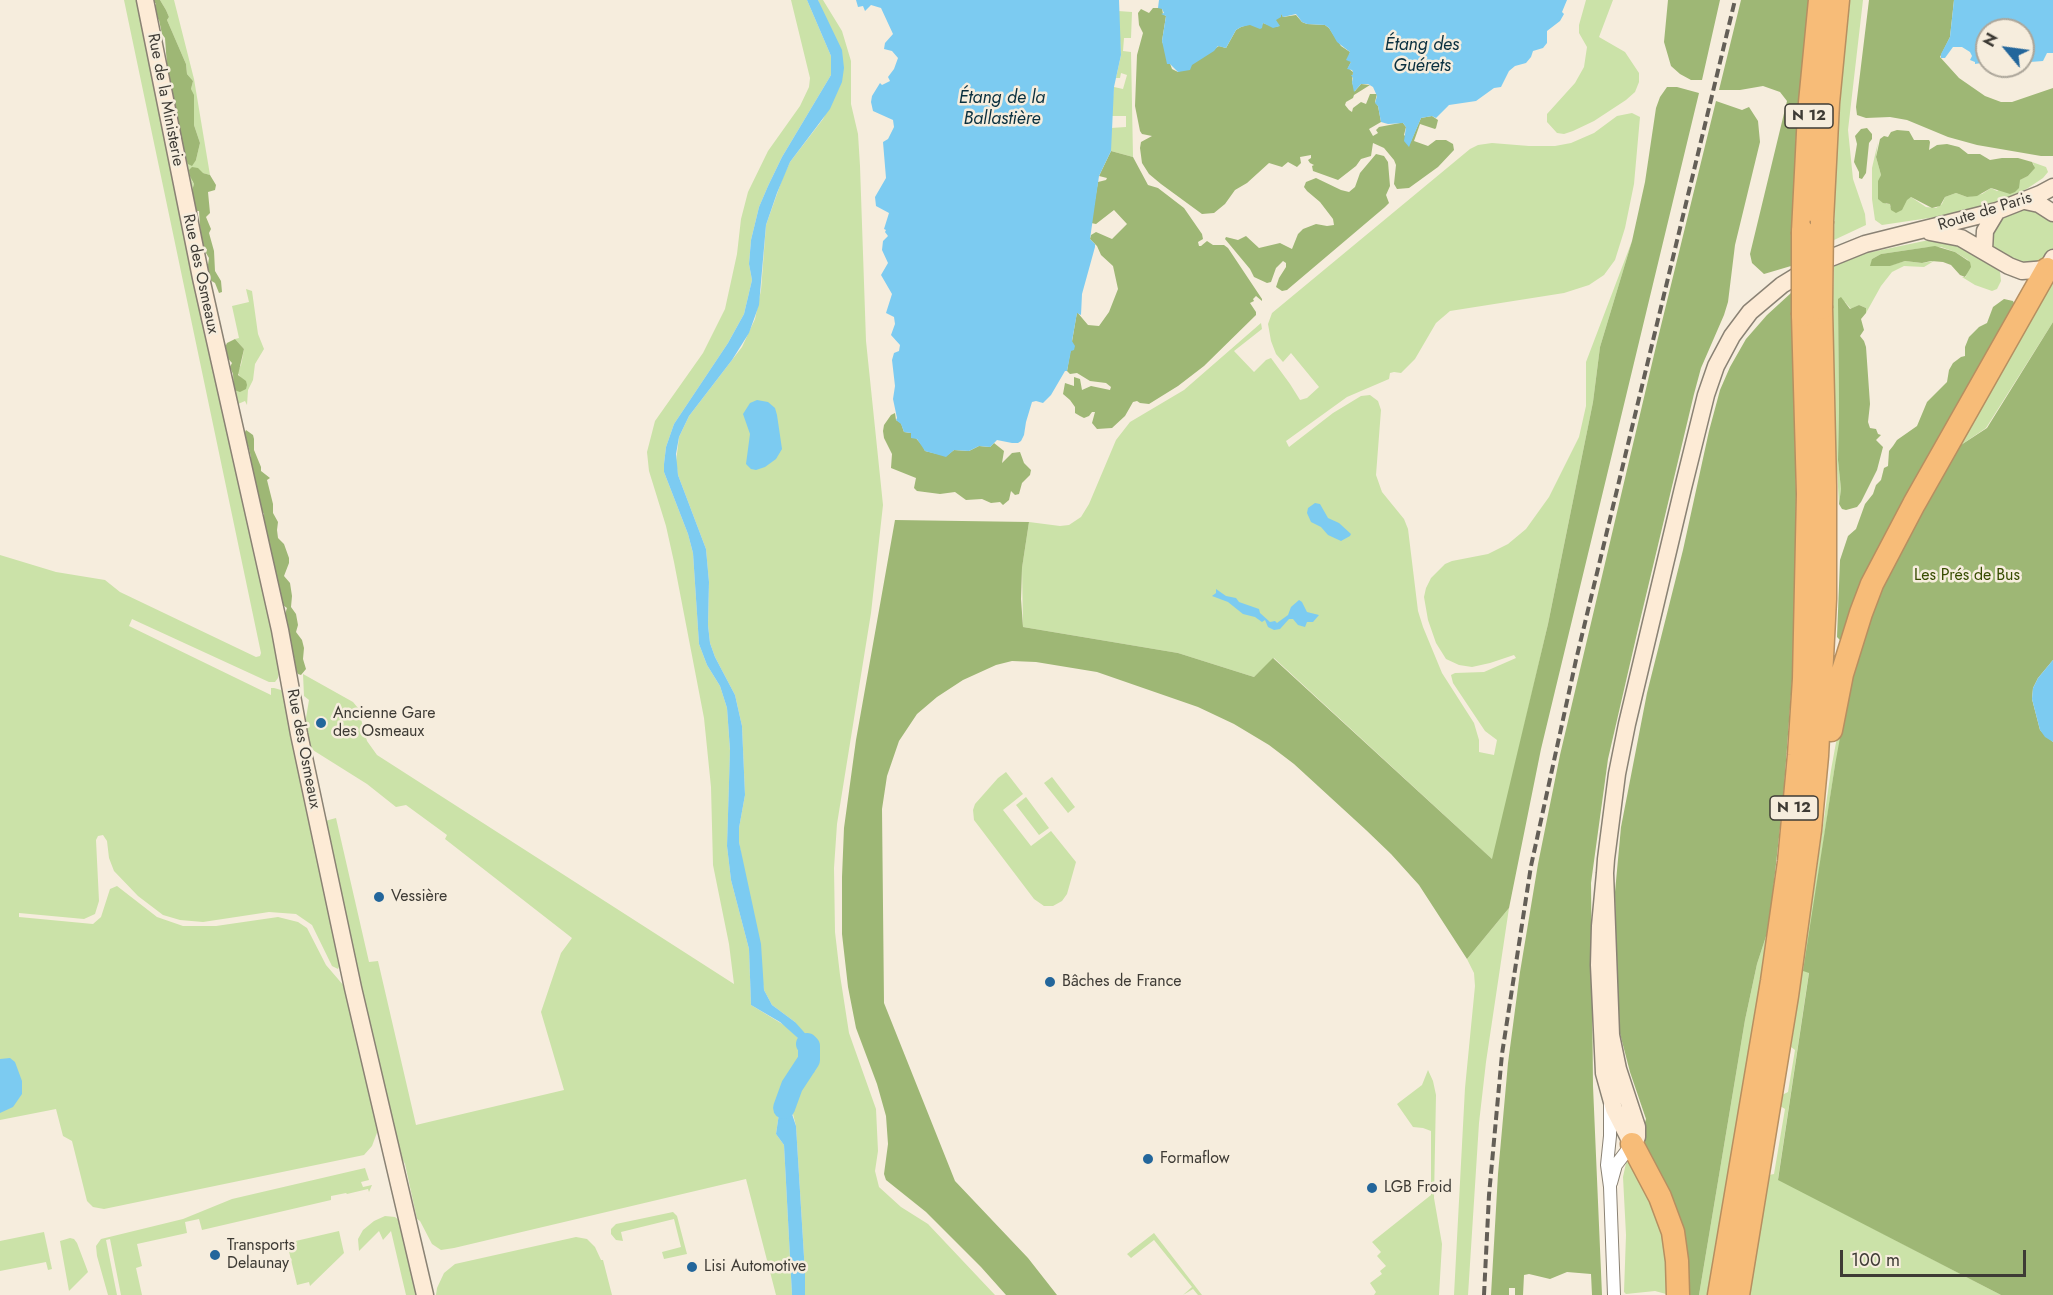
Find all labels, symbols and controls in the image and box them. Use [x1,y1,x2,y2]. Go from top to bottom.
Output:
north arrow [1975,18,2035,78]
text: N [1977,29,2004,51]
street label: Rue de la Ministerie [143,32,187,168]
water label: Étang des Guérets [1385,35,1459,78]
water label: Étang de la Ballastière [959,88,1045,130]
road number: N 12 [1785,104,1833,128]
street label: Route de Paris [1936,189,2034,235]
street label: Rue des Osmeaux [178,213,222,335]
park label: Les Prés de Bus [1914,566,2020,586]
street label: Rue des Osmeaux [282,687,324,811]
place label: Ancienne Gare des Osmeaux [333,704,435,742]
marker: Ancienne Gare des Osmeaux [314,716,328,730]
road number: N 12 [1770,796,1818,820]
place label: Vessière [391,887,447,907]
marker: Vessière [372,890,386,904]
place label: Bâches de France [1062,972,1182,992]
marker: Bâches de France [1043,975,1057,989]
place label: Formaflow [1160,1149,1230,1169]
marker: Formaflow [1141,1152,1155,1166]
place label: LGB Froid [1384,1178,1452,1198]
marker: LGB Froid [1365,1181,1379,1195]
place label: Transports Delaunay [227,1236,295,1274]
scale bar [1843,1238,2029,1276]
text: 100 m [1851,1247,1900,1273]
marker: Transports Delaunay [208,1248,222,1262]
place label: Lisi Automotive [704,1257,806,1277]
marker: Lisi Automotive [685,1260,699,1274]

